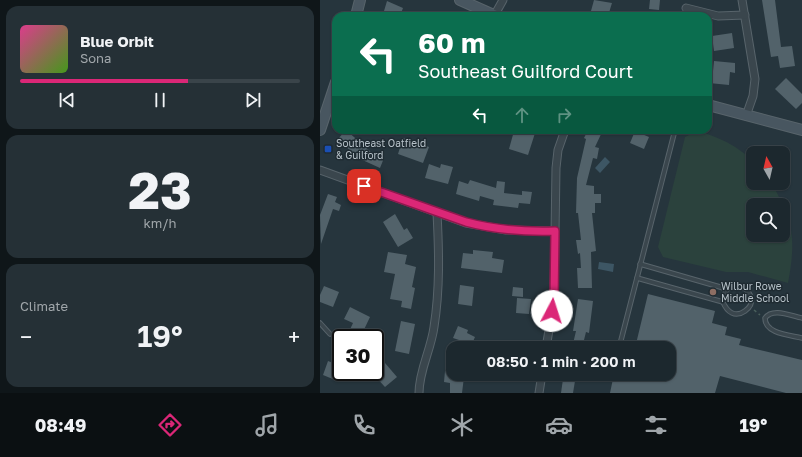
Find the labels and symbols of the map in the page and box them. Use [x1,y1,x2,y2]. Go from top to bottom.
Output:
place label: Southeast Oatfield & Guilford [336,137,426,161]
marker: Southeast Oatfield & Guilford [323,144,333,154]
north arrow [746,146,790,190]
pin [347,169,381,203]
place label: Wilbur Rowe Middle School [721,280,789,304]
marker: Wilbur Rowe Middle School [708,287,718,297]
position arrow [531,290,573,332]
speed limit sign: 30 [332,329,384,381]

